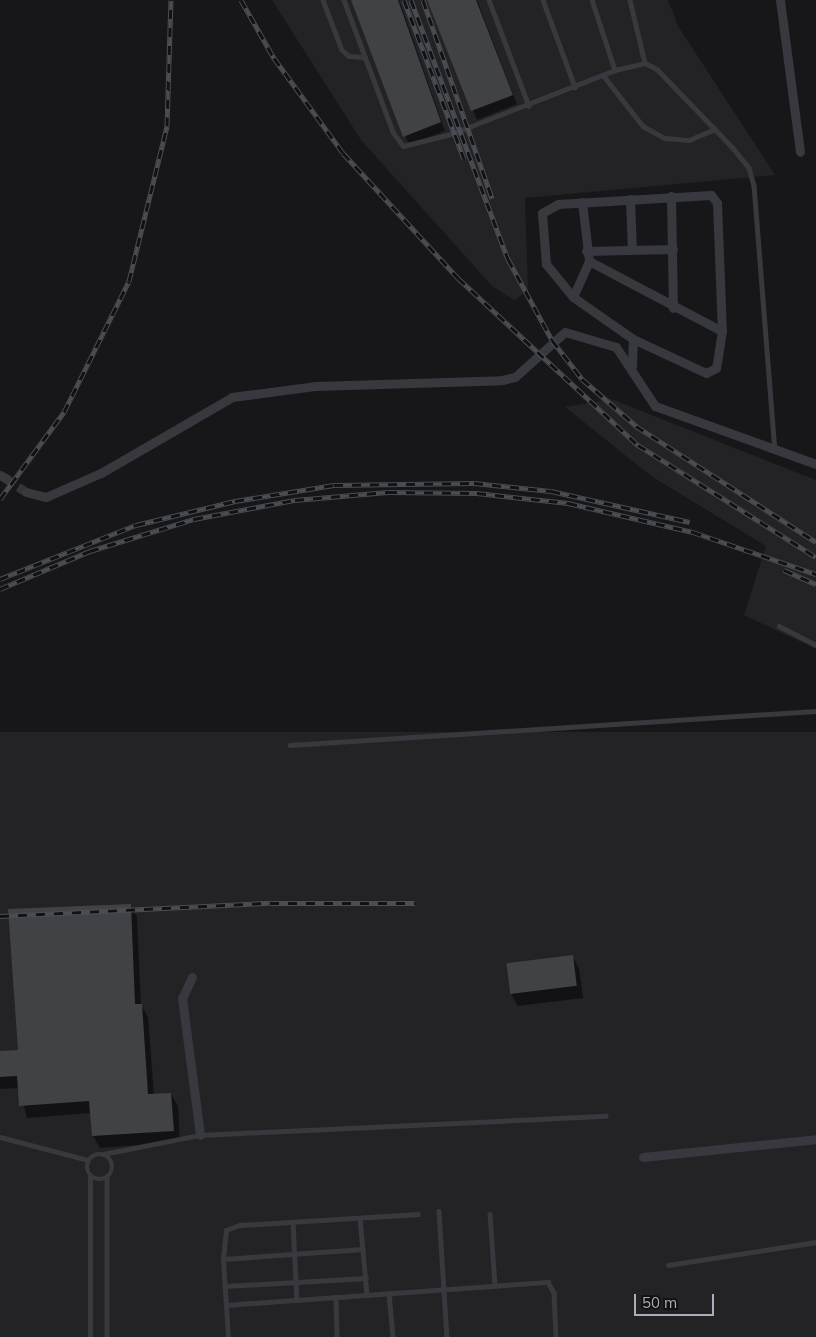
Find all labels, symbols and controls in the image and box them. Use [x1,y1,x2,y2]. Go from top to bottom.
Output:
scale bar [636,1284,716,1316]
text: 50 m [642,1293,677,1312]

